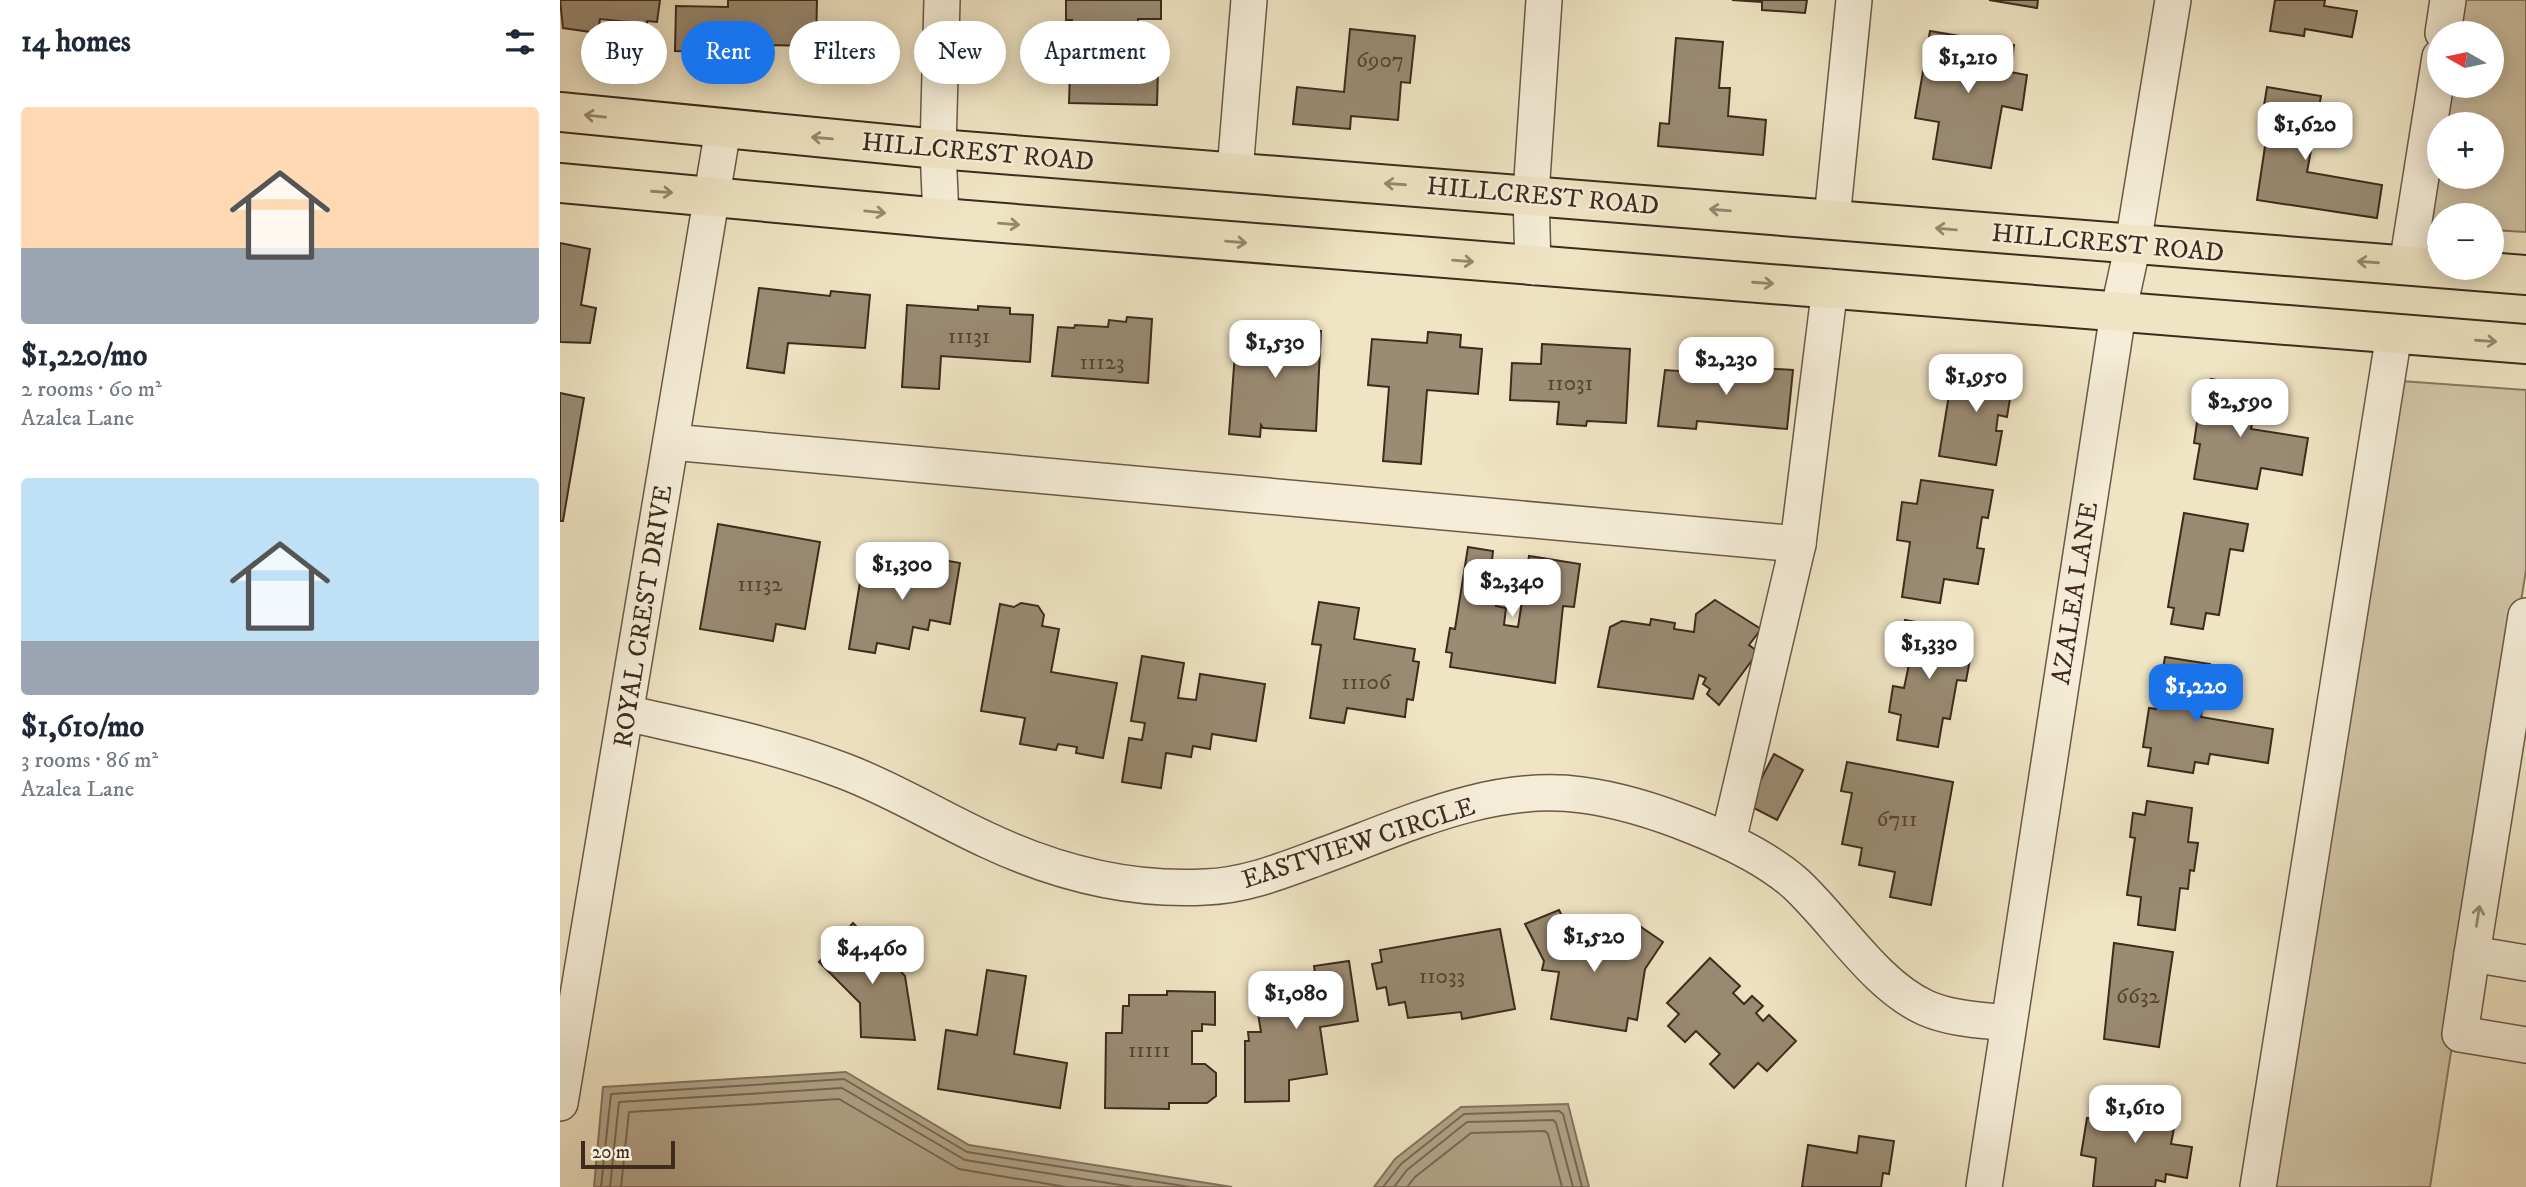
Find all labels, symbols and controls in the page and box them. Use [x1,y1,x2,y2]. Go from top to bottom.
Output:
chip: Buy [581,21,667,84]
chip: Rent [681,21,775,84]
chip: Filters [789,21,900,84]
chip: New [914,21,1006,84]
chip: Apartment [1020,21,1170,84]
north arrow [2427,21,2504,98]
map controls [2427,21,2504,280]
icon: filters [501,23,539,61]
text: 14 homes [21,24,131,61]
pin: $1,210 [1911,36,2025,95]
text: $1,210 [1938,43,1998,72]
house number: 6907 [1356,46,1404,75]
pin: $1,620 [2248,102,2362,162]
one-way arrow [584,109,607,122]
text: $1,620 [2274,110,2336,139]
button: + [2427,112,2504,189]
street label: HILLCREST ROAD [860,126,1095,179]
one-way arrow [811,131,834,144]
icon: home [217,152,343,278]
street label: HILLCREST ROAD [1425,170,1660,223]
one-way arrow [1384,177,1407,190]
one-way arrow [650,186,672,199]
one-way arrow [1709,203,1731,216]
button: − [2427,203,2504,280]
one-way arrow [864,206,886,219]
street label: HILLCREST ROAD [1990,217,2225,270]
one-way arrow [998,218,1020,231]
one-way arrow [1936,222,1958,235]
one-way arrow [1224,236,1247,249]
one-way arrow [1451,255,1474,268]
one-way arrow [2358,255,2380,268]
one-way arrow [1751,276,1774,289]
pin: $1,530 [1218,320,1332,380]
house number: 11131 [948,322,990,351]
text: $1,530 [1245,328,1305,357]
one-way arrow [2474,335,2496,348]
text: $1,220/mo [21,338,147,375]
pin: $2,230 [1669,338,1783,397]
text: $2,230 [1695,345,1757,374]
house number: 11123 [1079,348,1125,377]
pin: $1,950 [1919,354,2033,414]
text: $1,950 [1945,362,2007,391]
house number: 11031 [1547,369,1593,398]
text: 2 rooms · 60 m² [21,375,162,404]
pin: $2,590 [2183,380,2297,439]
text: $2,590 [2207,387,2273,416]
text: Azalea Lane [21,404,134,433]
street label: ROYAL CREST DRIVE [606,483,681,750]
street label: AZALEA LANE [2045,500,2106,687]
icon: home [217,523,343,649]
pin: $1,300 [845,542,959,602]
text: $1,300 [872,550,932,579]
pin: $2,340 [1455,560,1569,619]
text: $2,340 [1480,567,1544,596]
house number: 11132 [737,570,783,599]
pin: $1,330 [1872,622,1986,681]
text: $1,330 [1901,629,1957,658]
pin: $1,220 [2139,664,2253,724]
house number: 11106 [1341,668,1392,697]
text: $1,220 [2165,672,2227,701]
text: $1,610/mo [21,709,144,746]
text: 3 rooms · 86 m² [21,746,158,775]
text: Azalea Lane [21,775,134,804]
street label: EASTVIEW CIRCLE [1238,790,1479,897]
house number: 6711 [1877,805,1917,834]
one-way arrow [2472,905,2485,928]
pin: $1,520 [1537,914,1651,974]
text: $1,520 [1563,922,1625,951]
pin: $4,460 [815,926,929,986]
text: $4,460 [837,934,907,963]
house number: 11033 [1419,962,1465,991]
pin: $1,080 [1239,972,1353,1031]
text: $1,080 [1264,979,1328,1008]
house number: 6632 [2116,982,2161,1011]
house number: 11111 [1128,1036,1170,1065]
pin: $1,610 [2078,1086,2192,1145]
text: $1,610 [2105,1093,2165,1122]
scale bar [581,1138,676,1170]
text: 20 m [592,1141,630,1164]

